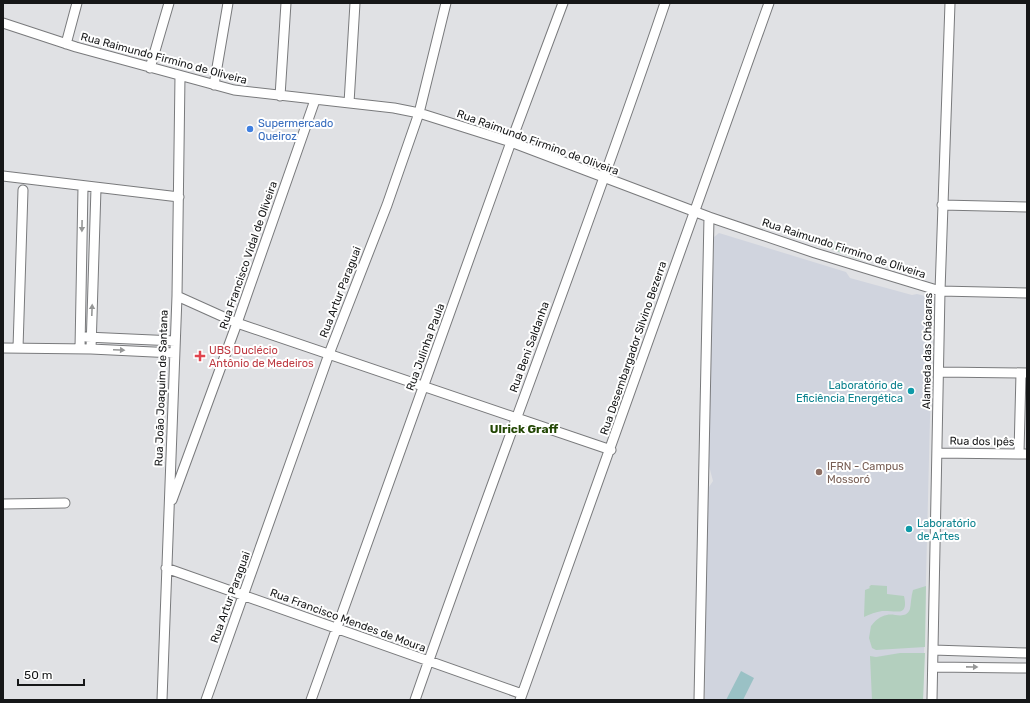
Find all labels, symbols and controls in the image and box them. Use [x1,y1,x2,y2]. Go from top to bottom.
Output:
street label: Rua Raimundo Firmino de Oliveira [79,30,248,87]
street label: Rua Raimundo Firmino de Oliveira [455,107,621,178]
place label: Supermercado Queiroz [258,117,333,143]
marker: Supermercado Queiroz [245,124,255,134]
street label: Rua Francisco Vidal de Oliveira [217,179,280,331]
street label: Rua Raimundo Firmino de Oliveira [760,216,927,281]
one-way arrow [79,220,85,233]
street label: Rua Artur Paraguai [317,245,364,340]
street label: Rua Desembargador Silvino Bezerra [598,260,669,437]
street label: Alameda das Chácaras [920,292,935,409]
street label: Rua Beni Saldanha [507,300,552,394]
street label: Rua Julinha Paula [404,302,447,393]
one-way arrow [89,303,95,316]
street label: Rua João Joaquim de Santana [152,310,171,467]
place label: UBS Duclécio Antônio de Medeiros [209,344,314,370]
one-way arrow [113,347,125,354]
marker: UBS Duclécio Antônio de Medeiros [194,350,206,362]
place label: Laboratório de Eficiência Energética [796,379,903,405]
marker: Laboratório de Eficiência Energética [906,386,916,396]
district label: Ulrick Graff [490,422,558,436]
street label: Rua dos Ipês [949,434,1015,449]
place label: IFRN - Campus Mossoró [827,460,904,486]
marker: IFRN - Campus Mossoró [814,467,824,477]
place label: Laboratório de Artes [917,517,976,543]
marker: Laboratório de Artes [904,524,914,534]
street label: Rua Artur Paraguai [208,550,253,645]
street label: Rua Francisco Mendes de Moura [268,586,428,655]
scale bar [18,661,84,687]
one-way arrow [966,664,979,670]
text: 50 m [24,668,52,682]

